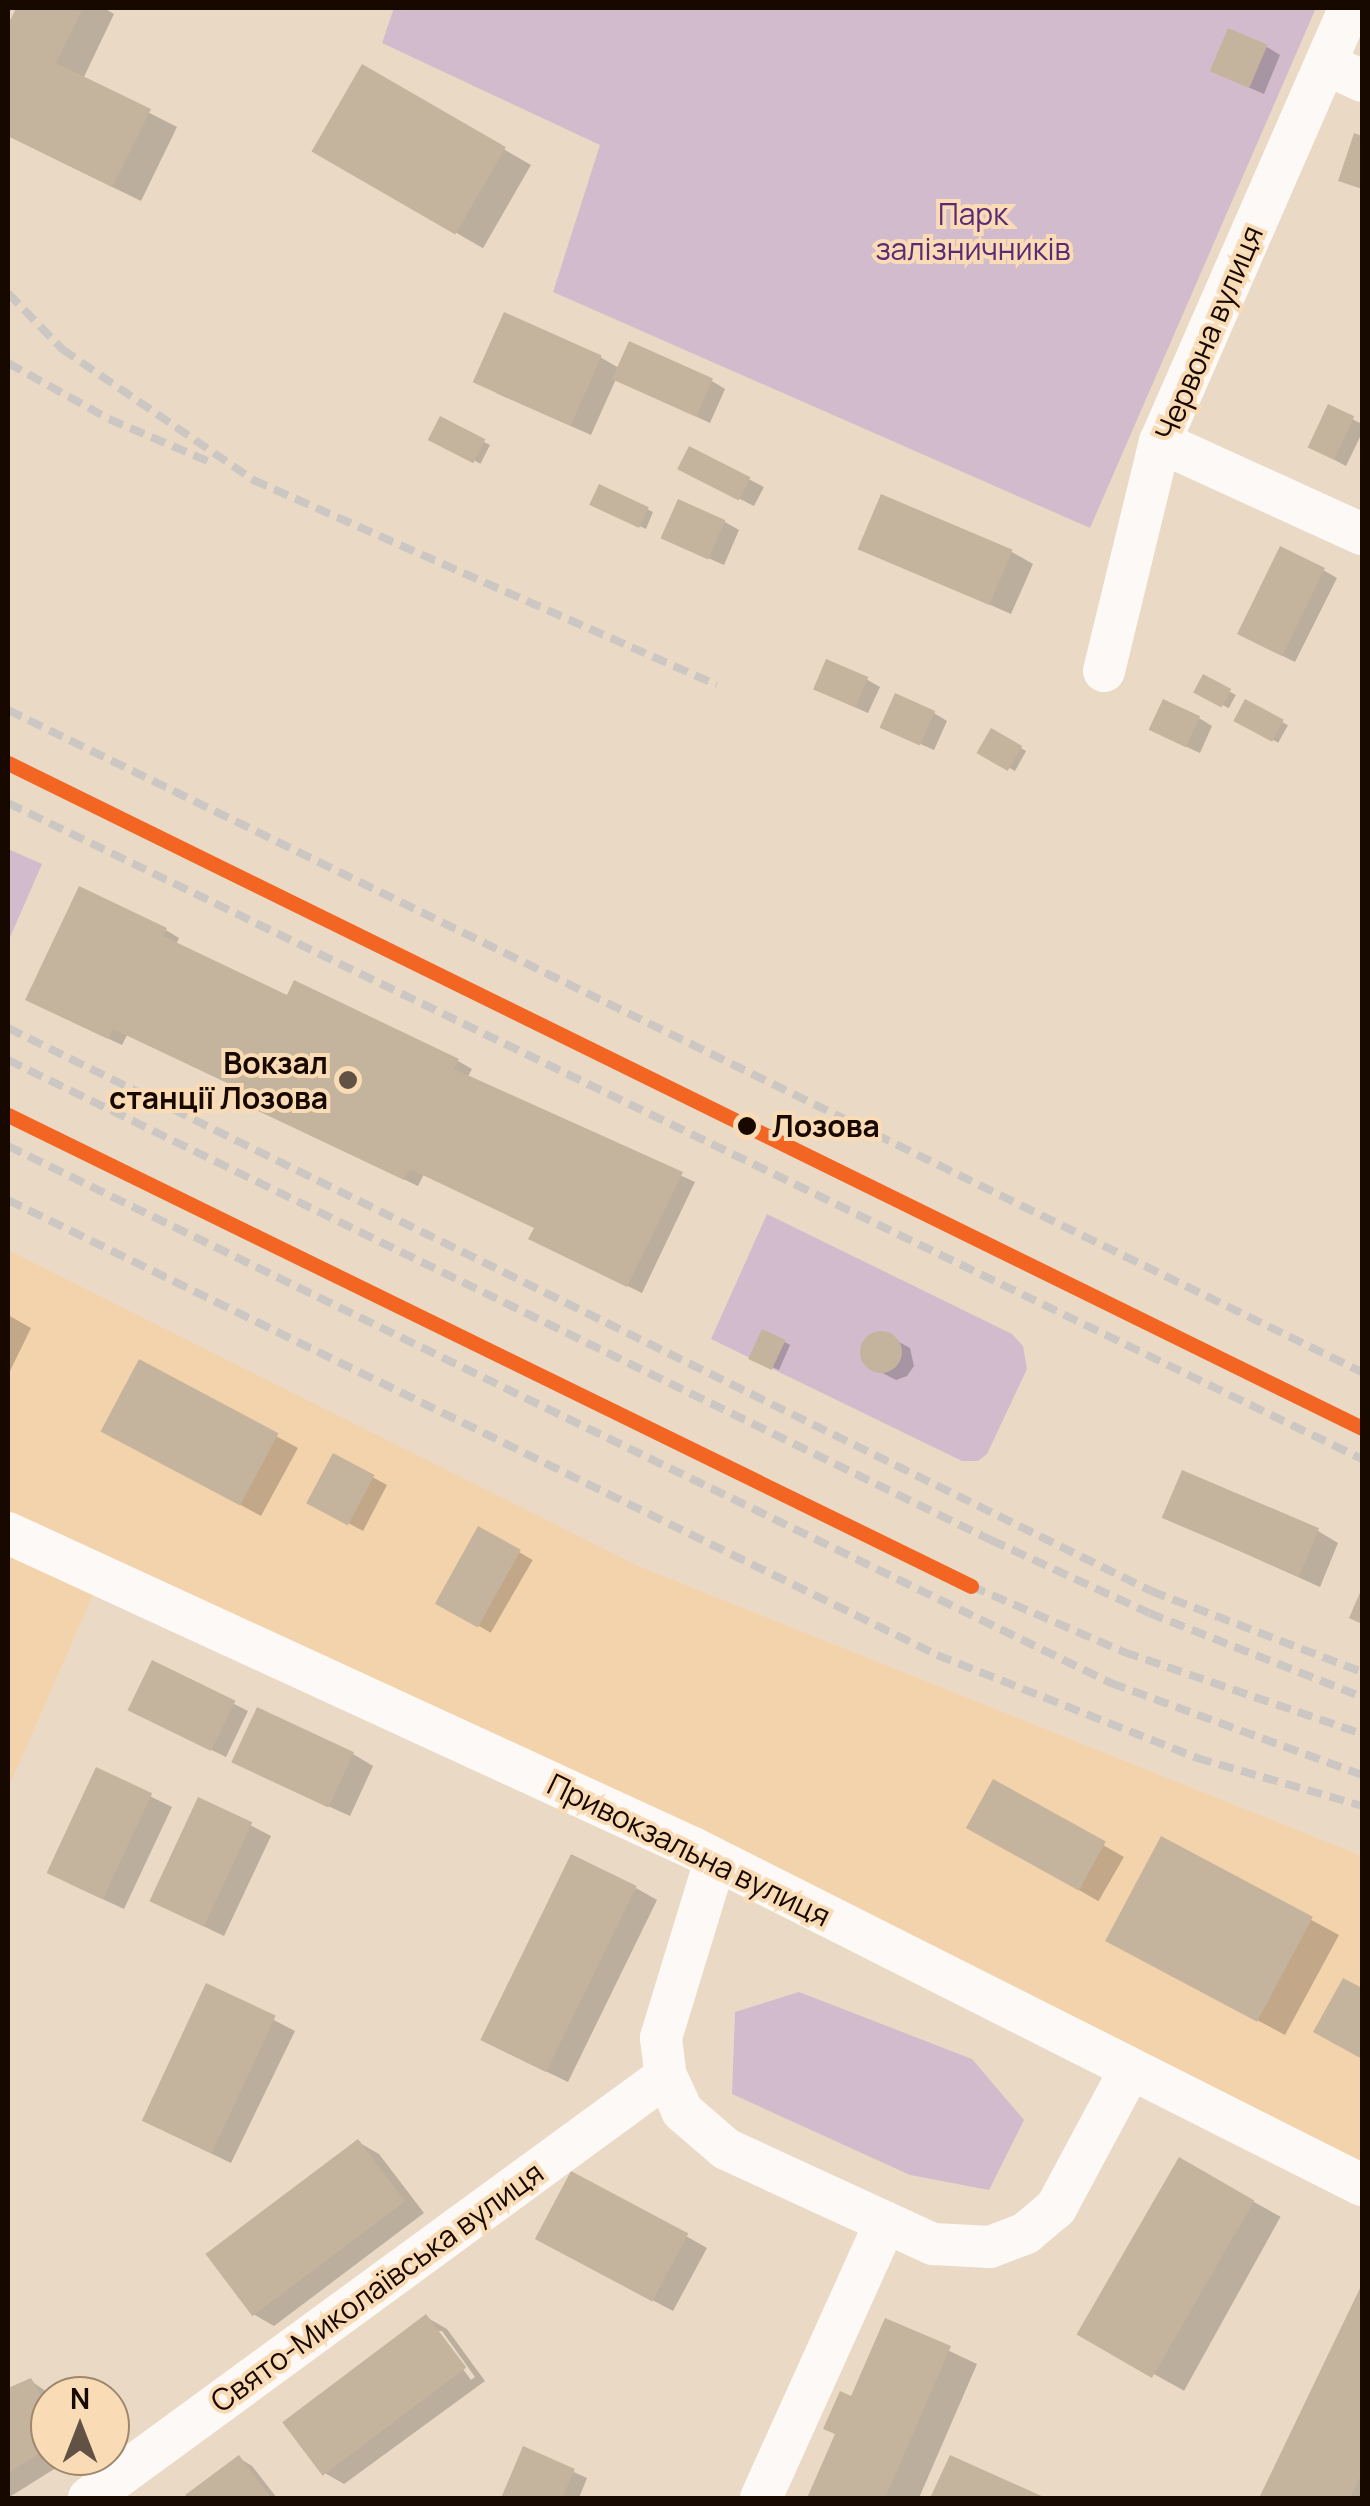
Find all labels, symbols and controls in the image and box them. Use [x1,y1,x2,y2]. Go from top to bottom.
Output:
park label: Парк залізничників [875,196,1071,266]
street label: Червона вулиця [1148,220,1270,446]
place label: Вокзал станції Лозова [109,1045,328,1116]
marker: Вокзал станції Лозова [337,1069,359,1091]
place label: Лозова [772,1108,880,1144]
marker: Лозова [731,1110,763,1142]
street label: Привокзальна вулиця [542,1766,836,1934]
street label: Свято-Миколаївська вулиця [204,2154,550,2420]
north arrow [30,2376,130,2476]
text: N [70,2379,90,2417]

